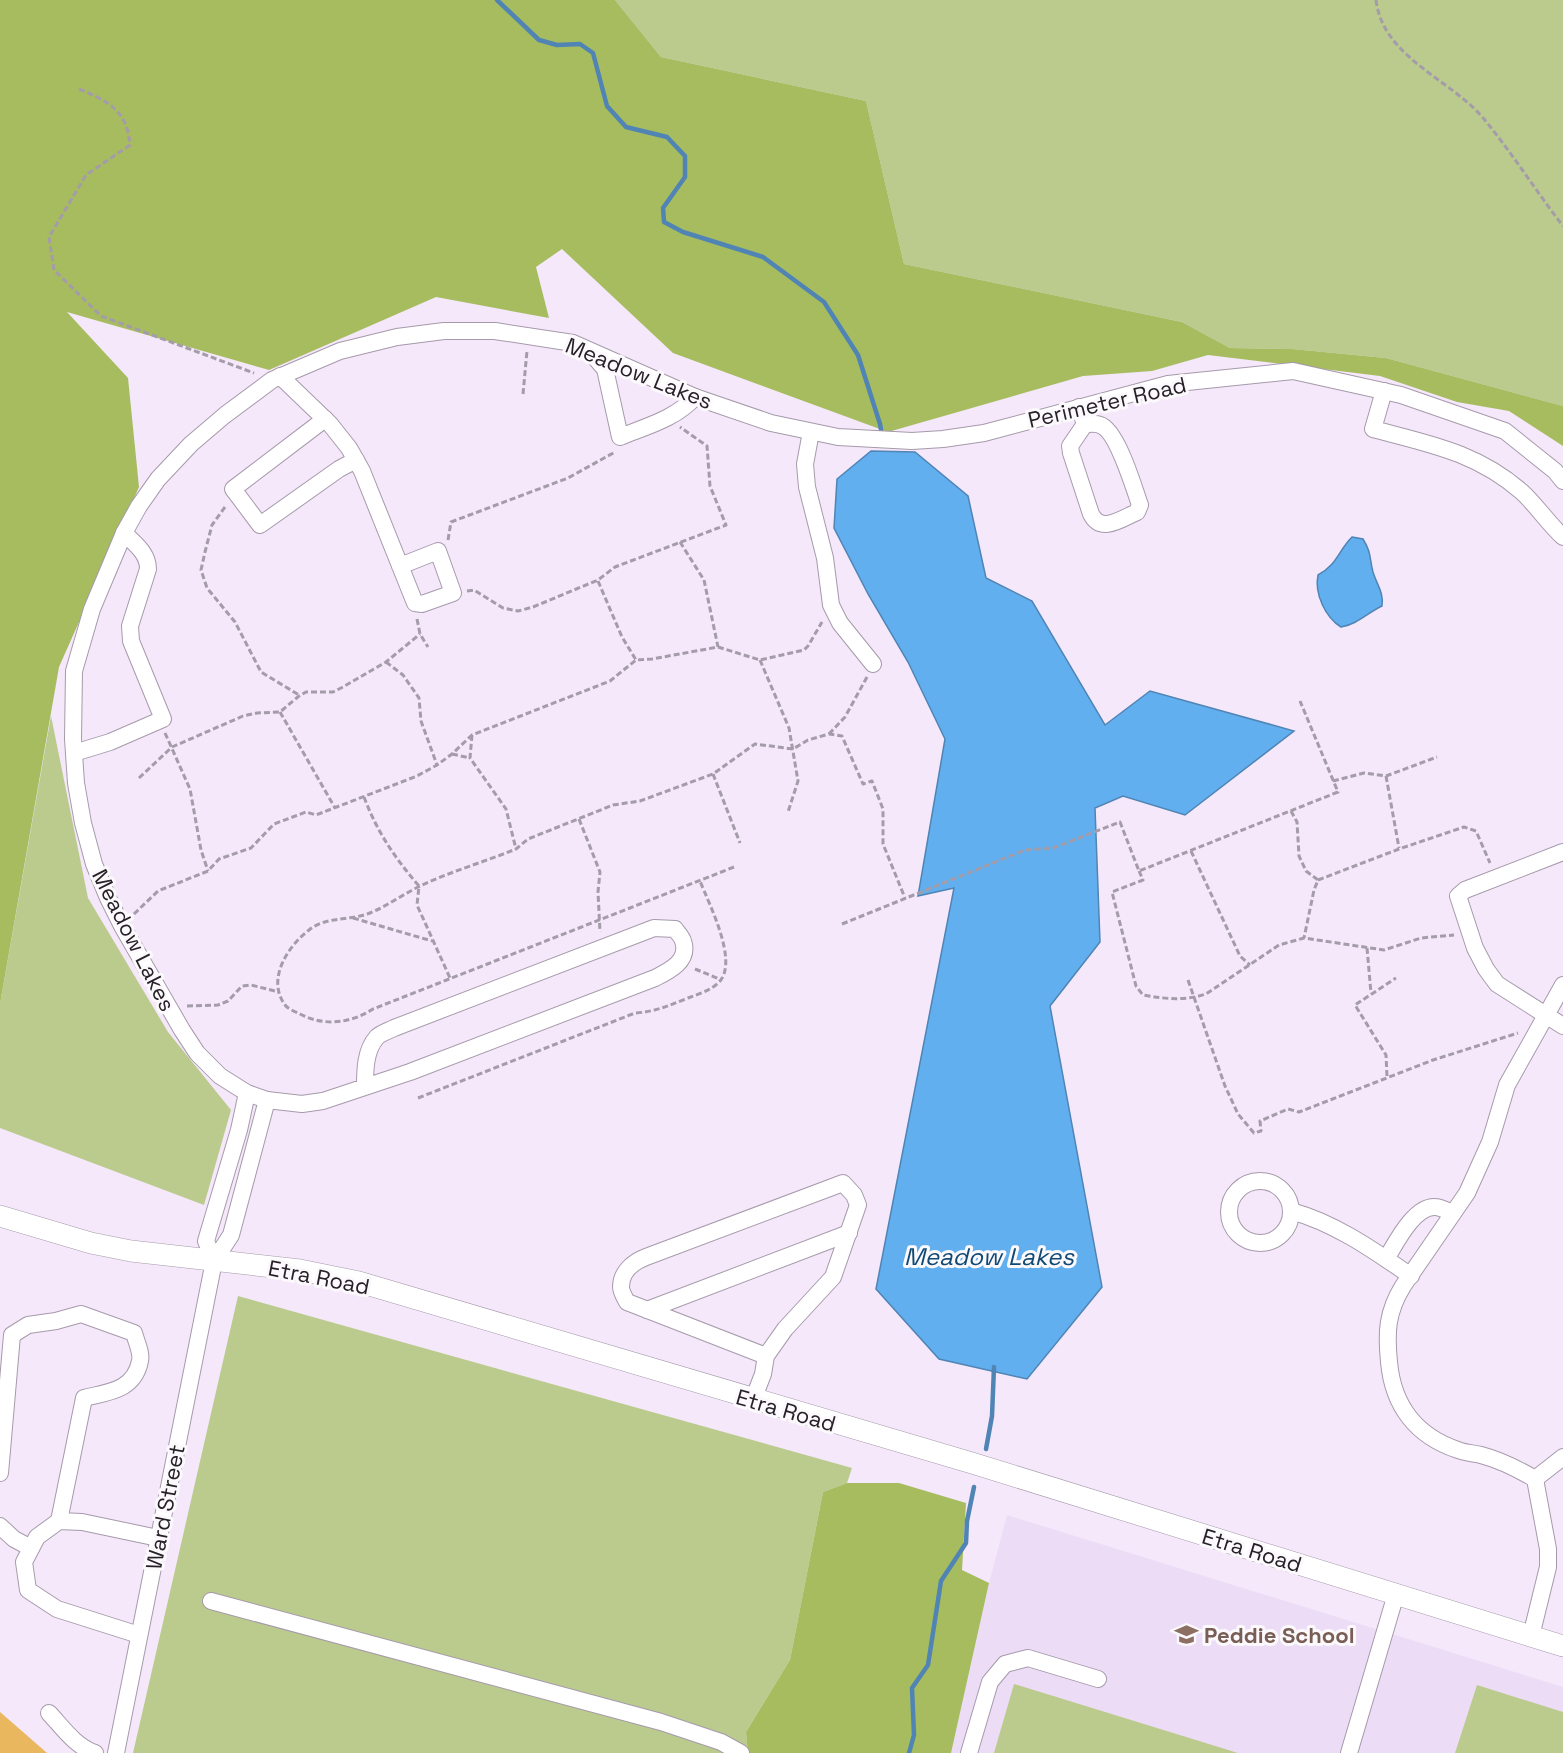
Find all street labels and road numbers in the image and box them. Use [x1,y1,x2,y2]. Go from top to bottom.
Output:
street label: Meadow Lakes [562,331,716,415]
street label: Perimeter Road [1025,370,1189,434]
street label: Meadow Lakes [86,864,182,1016]
street label: Etra Road [266,1253,372,1301]
street label: Etra Road [733,1382,839,1438]
street label: Ward Street [139,1442,191,1572]
street label: Etra Road [1199,1522,1305,1578]

